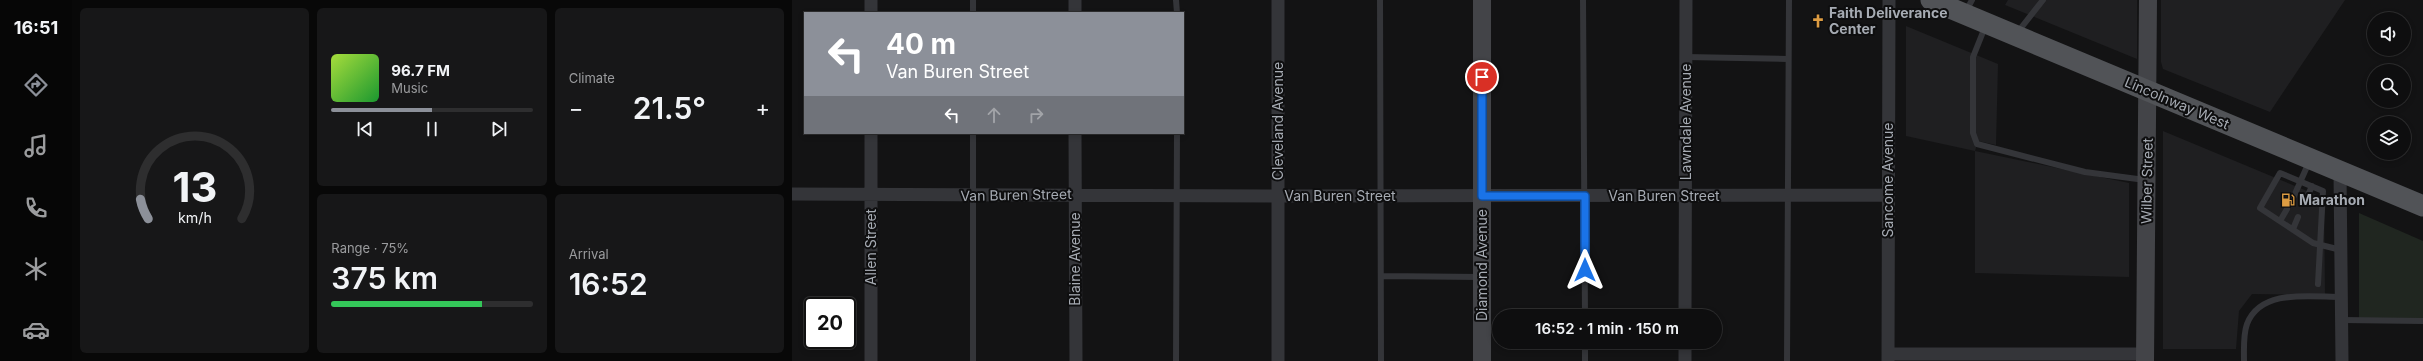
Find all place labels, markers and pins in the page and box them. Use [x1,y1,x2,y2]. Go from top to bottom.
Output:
place label: Faith Deliverance Center [1829,4,1948,37]
church icon: Faith Deliverance Center [1810,13,1826,29]
pin [1465,60,1499,94]
place label: Marathon [2299,191,2365,208]
fuel station icon: Marathon [2280,192,2296,208]

